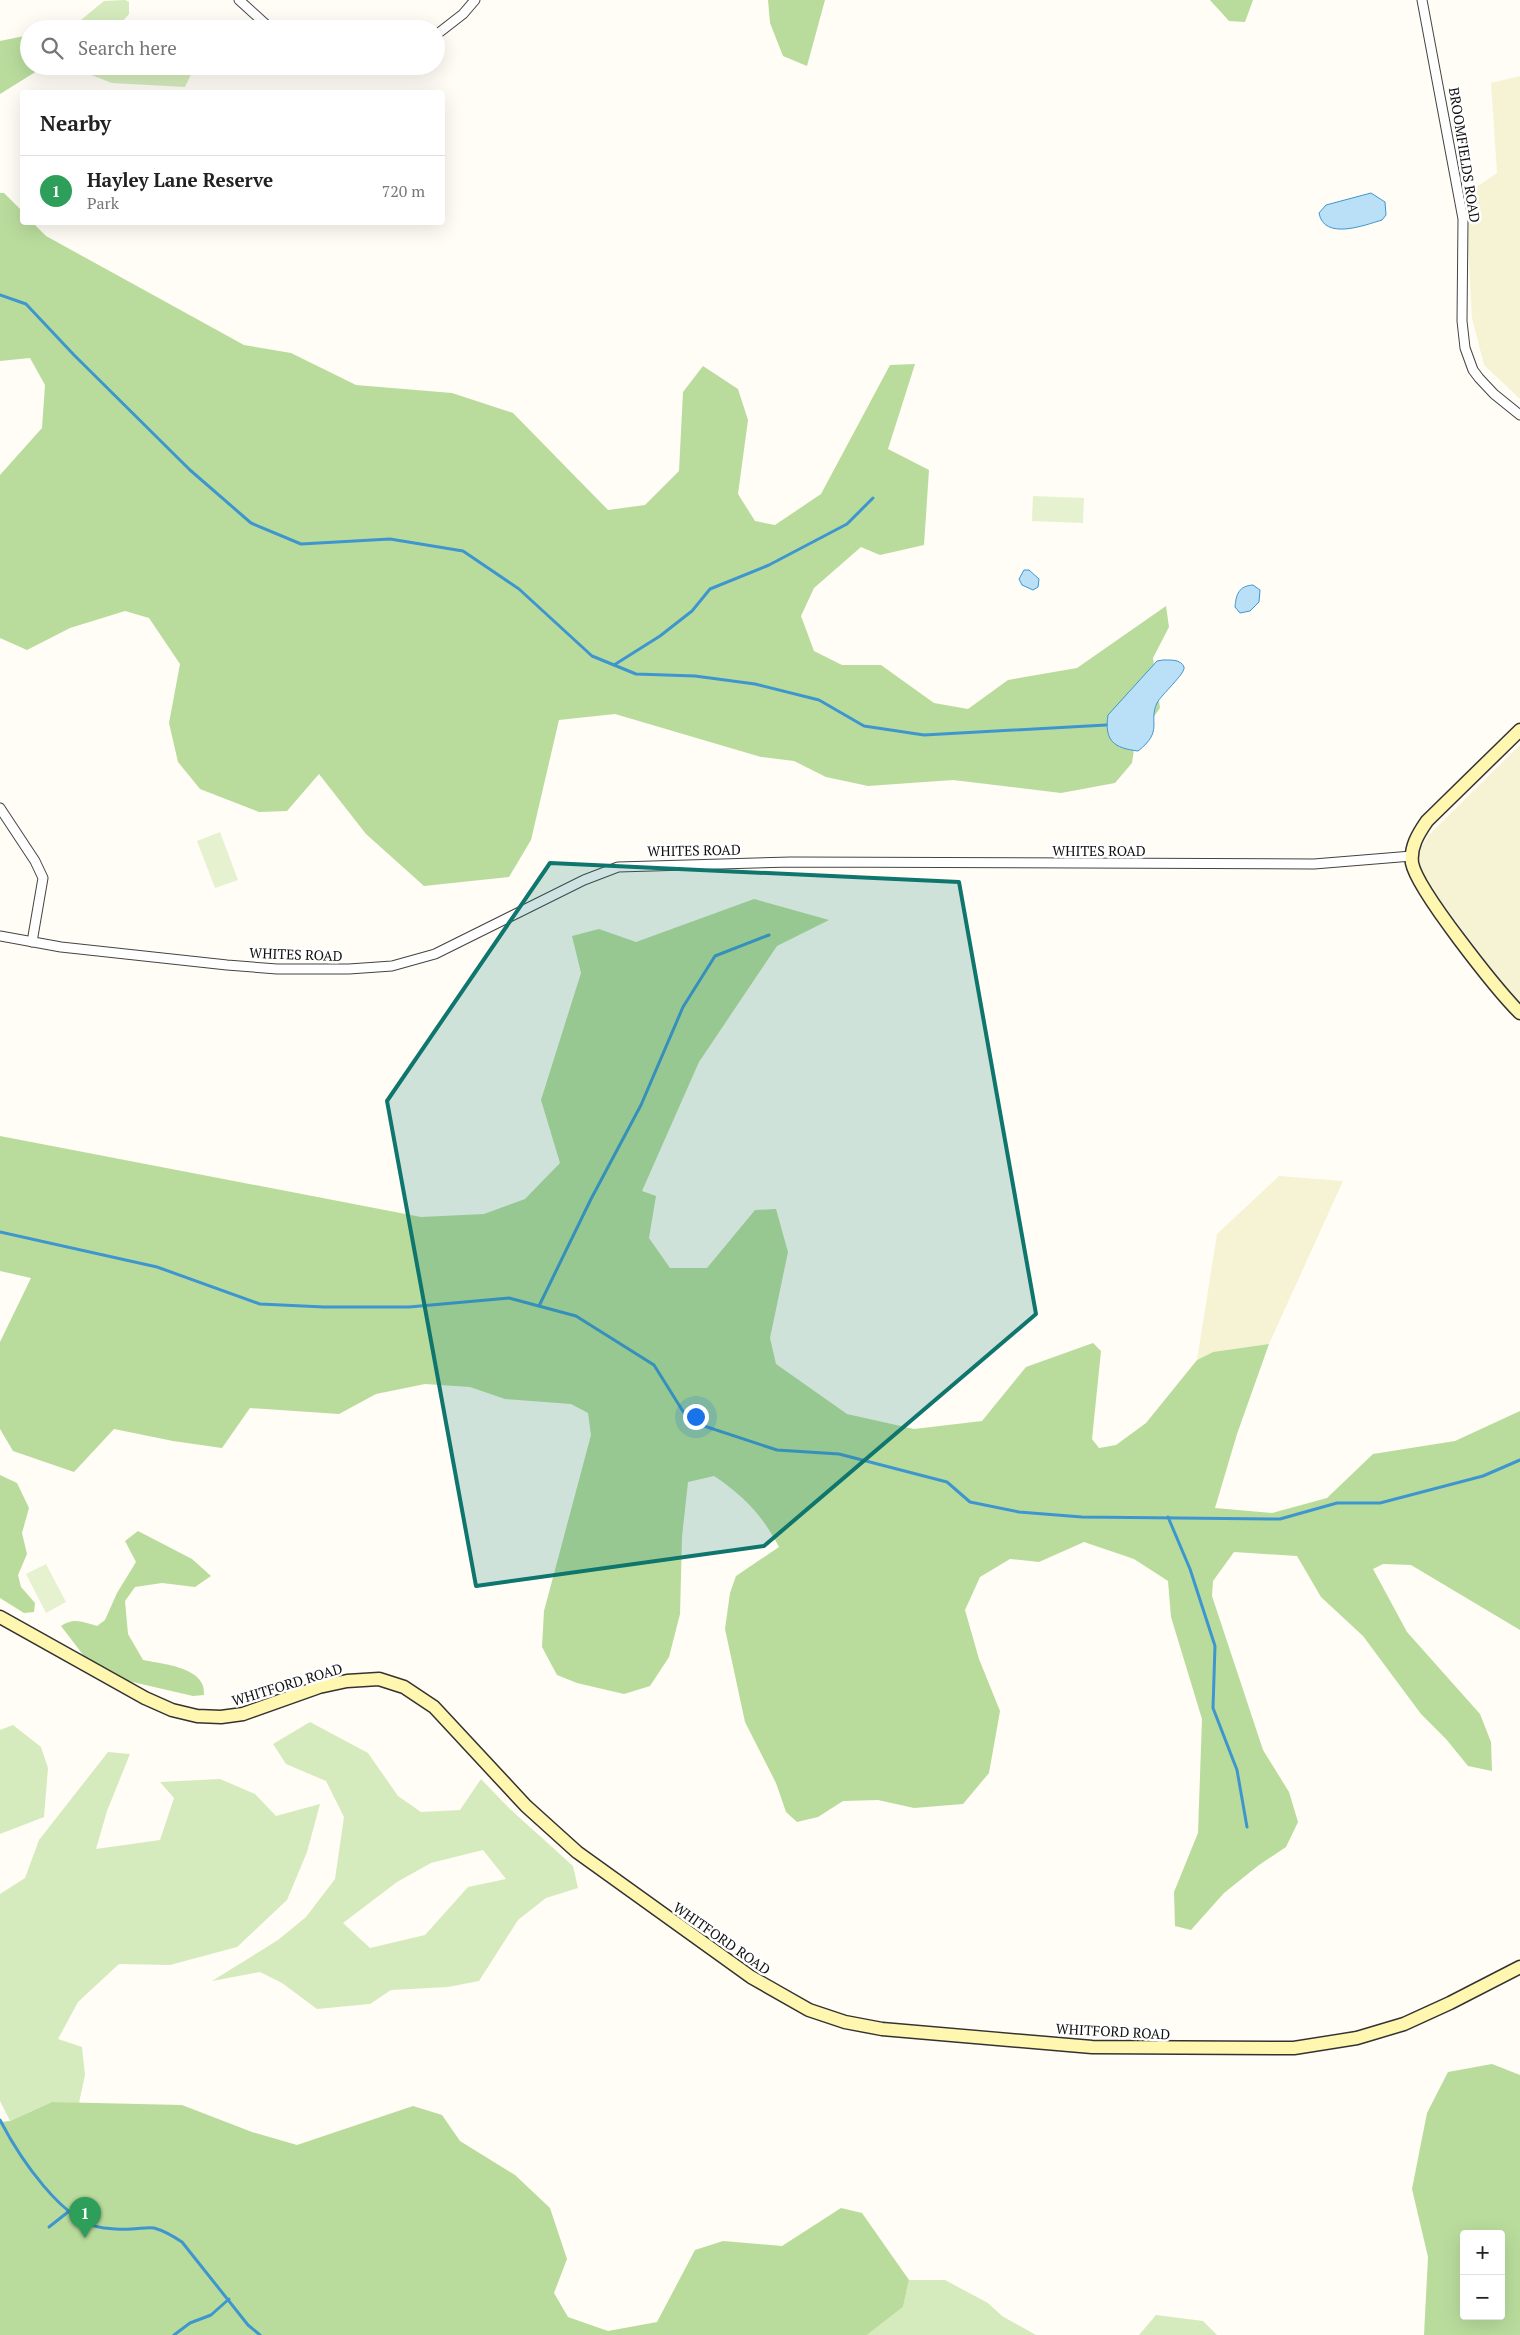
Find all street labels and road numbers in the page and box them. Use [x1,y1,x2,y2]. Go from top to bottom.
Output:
street label: BROOMFIELDS ROAD [1445,86,1485,224]
street label: WHITES ROAD [647,840,741,860]
street label: WHITES ROAD [1052,841,1146,860]
street label: WHITES ROAD [249,943,343,965]
street label: WHITFORD ROAD [229,1658,345,1710]
street label: WHITFORD ROAD [670,1897,774,1979]
street label: WHITFORD ROAD [1055,2019,1171,2043]

